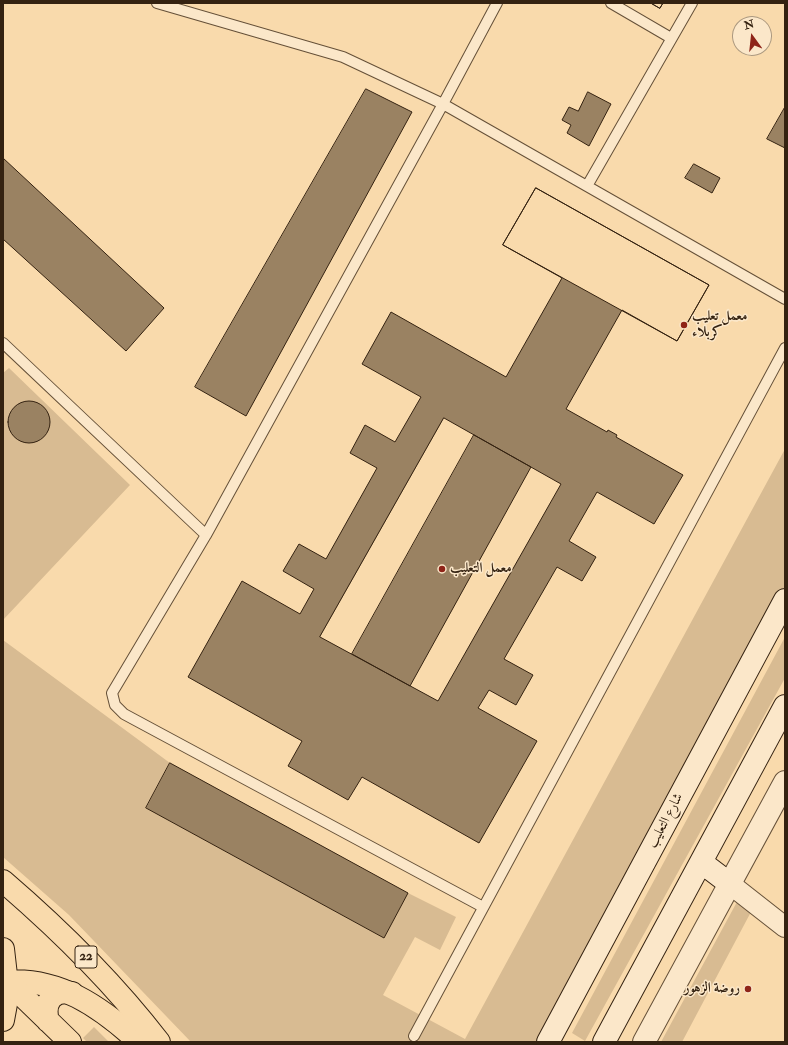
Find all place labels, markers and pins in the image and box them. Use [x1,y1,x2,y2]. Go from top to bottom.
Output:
place label: معمل تعليب كربلاء [692,309,747,342]
marker: معمل تعليب كربلاء [679,320,689,330]
place label: معمل التعليب [450,561,512,577]
marker: معمل التعليب [437,564,447,574]
place label: روضة الزهور [684,981,740,997]
marker: روضة الزهور [743,984,753,994]

